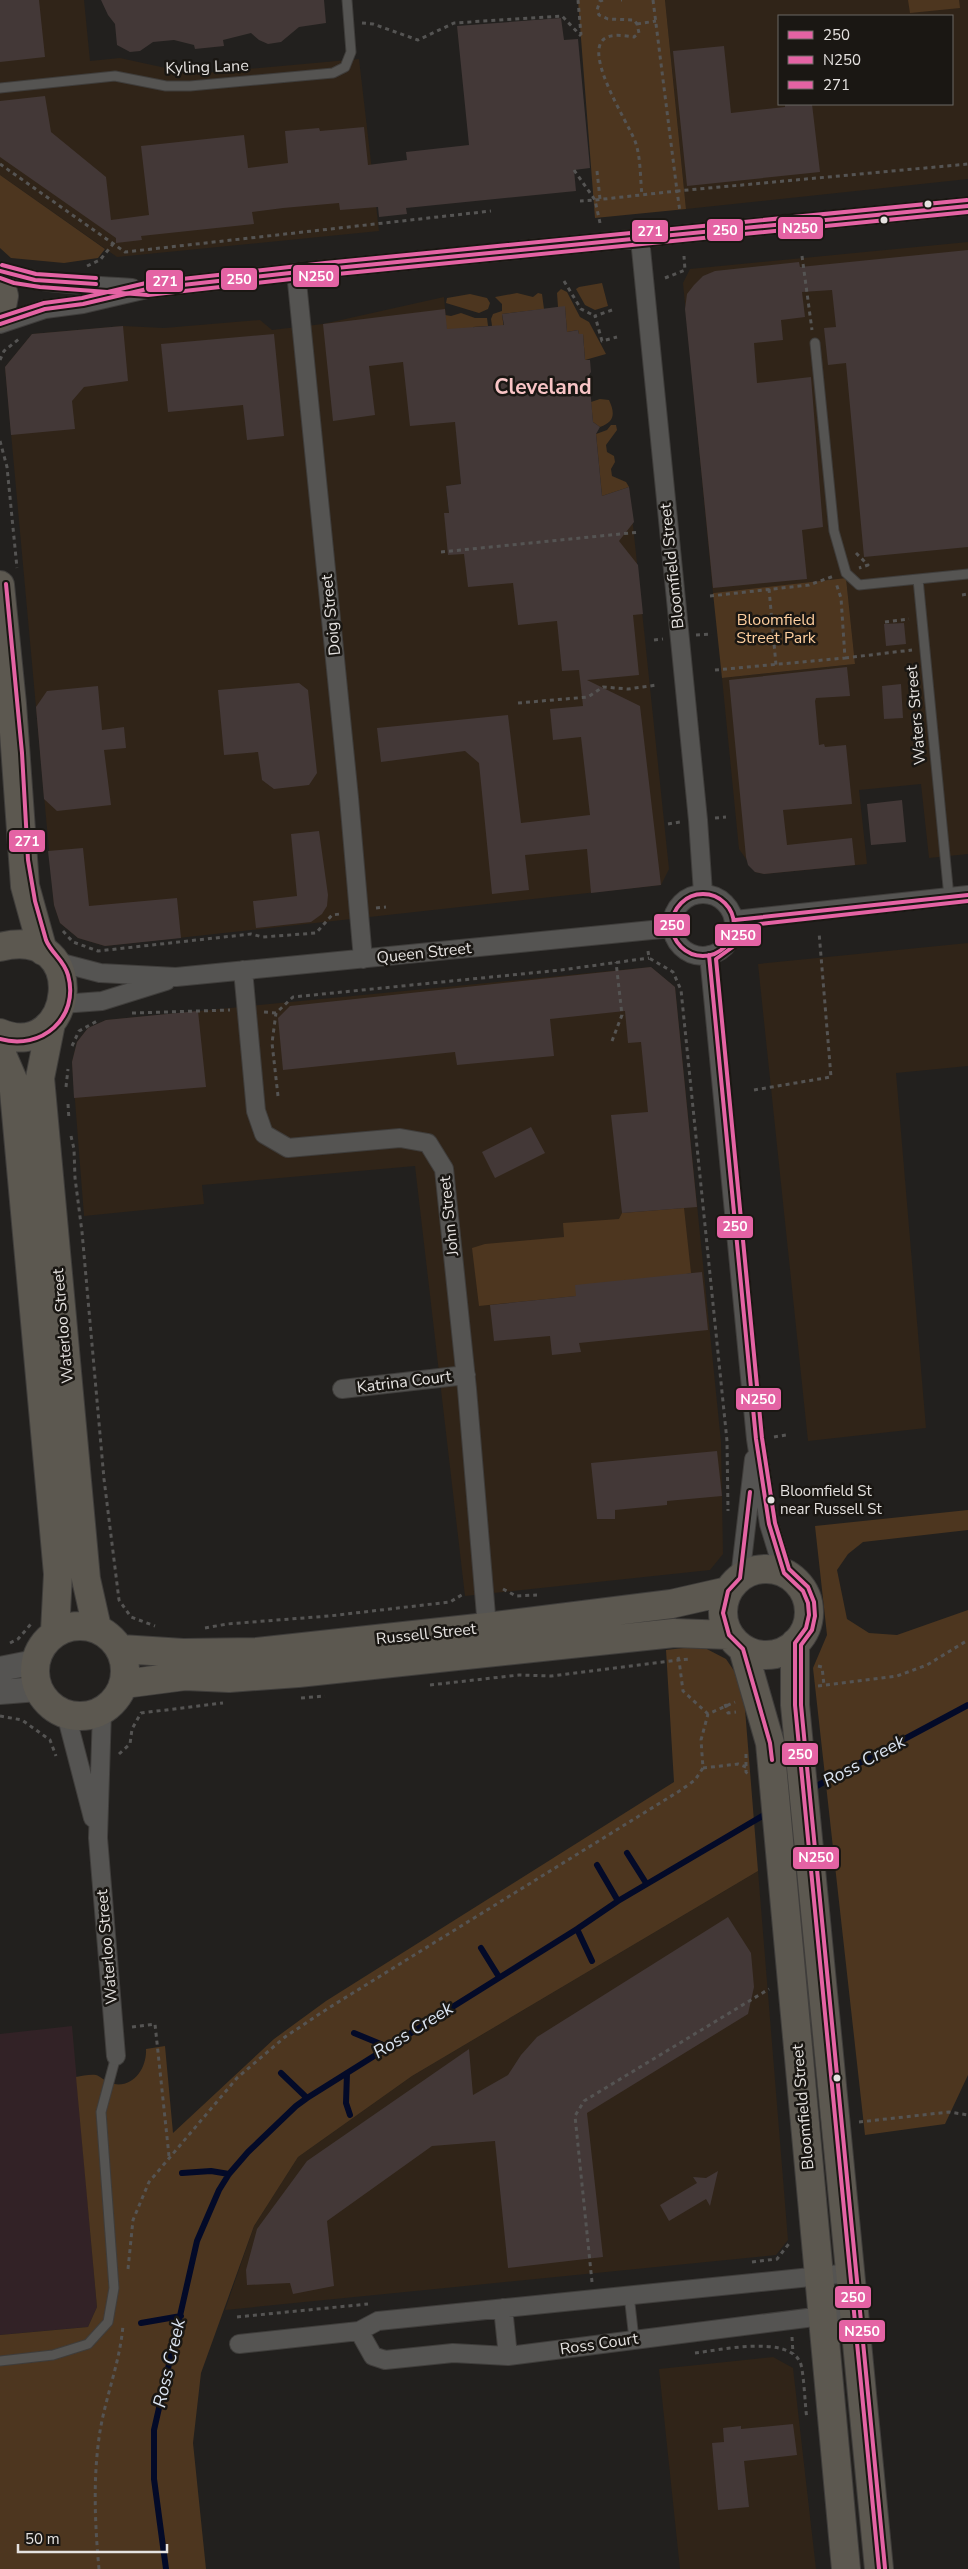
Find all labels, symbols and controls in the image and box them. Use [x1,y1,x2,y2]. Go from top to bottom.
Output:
legend [778,15,953,105]
text: 250 [823,25,850,45]
text: N250 [823,50,861,70]
street label: Kyling Lane [165,55,249,79]
text: 271 [823,75,850,95]
unlabelled marker [923,199,933,209]
unlabelled marker [879,215,889,225]
line badge: N250 [777,216,824,240]
line badge: 250 [706,218,744,242]
line badge: 271 [631,219,669,243]
text: N250 [782,219,818,238]
text: 250 [712,221,738,240]
text: 271 [637,222,663,241]
line badge: N250 [292,264,340,288]
line badge: 250 [220,267,258,291]
text: N250 [298,267,334,286]
line badge: 271 [145,269,184,293]
text: 250 [226,270,252,289]
text: 271 [152,272,178,291]
district label: Cleveland [494,373,592,401]
street label: Bloomfield Street [654,502,690,630]
street label: Doig Street [316,573,346,657]
park label: Bloomfield Street Park [736,609,817,649]
street label: Waters Street [901,664,931,766]
line badge: 271 [8,829,46,853]
text: 271 [14,832,40,851]
line badge: 250 [653,913,691,937]
text: 250 [659,916,685,935]
line badge: N250 [714,923,762,947]
text: N250 [720,926,756,945]
street label: Queen Street [376,937,473,969]
street label: John Street [434,1175,464,1258]
line badge: 250 [716,1215,754,1239]
text: 250 [722,1217,748,1236]
street label: Waterloo Street [47,1267,79,1384]
street label: Katrina Court [355,1365,453,1399]
line badge: N250 [735,1387,782,1411]
text: N250 [740,1390,776,1409]
place label: Bloomfield St near Russell St [780,1481,882,1519]
marker: Bloomfield St near Russell St [766,1495,776,1505]
street label: Russell Street [375,1618,478,1650]
water label: Ross Creek [818,1729,910,1793]
line badge: 250 [781,1742,819,1766]
text: 250 [787,1745,813,1764]
line badge: N250 [792,1846,840,1870]
text: N250 [798,1848,834,1867]
street label: Waterloo Street [91,1888,123,2005]
water label: Ross Creek [368,1995,459,2064]
street label: Bloomfield Street [787,2043,819,2171]
unlabelled marker [832,2073,842,2083]
line badge: 250 [834,2285,872,2309]
text: 250 [840,2288,866,2307]
water label: Ross Creek [147,2315,191,2410]
line badge: N250 [838,2319,886,2343]
text: N250 [844,2322,880,2341]
street label: Ross Court [558,2328,640,2360]
scale bar [18,2522,166,2554]
text: 50 m [25,2529,60,2549]

